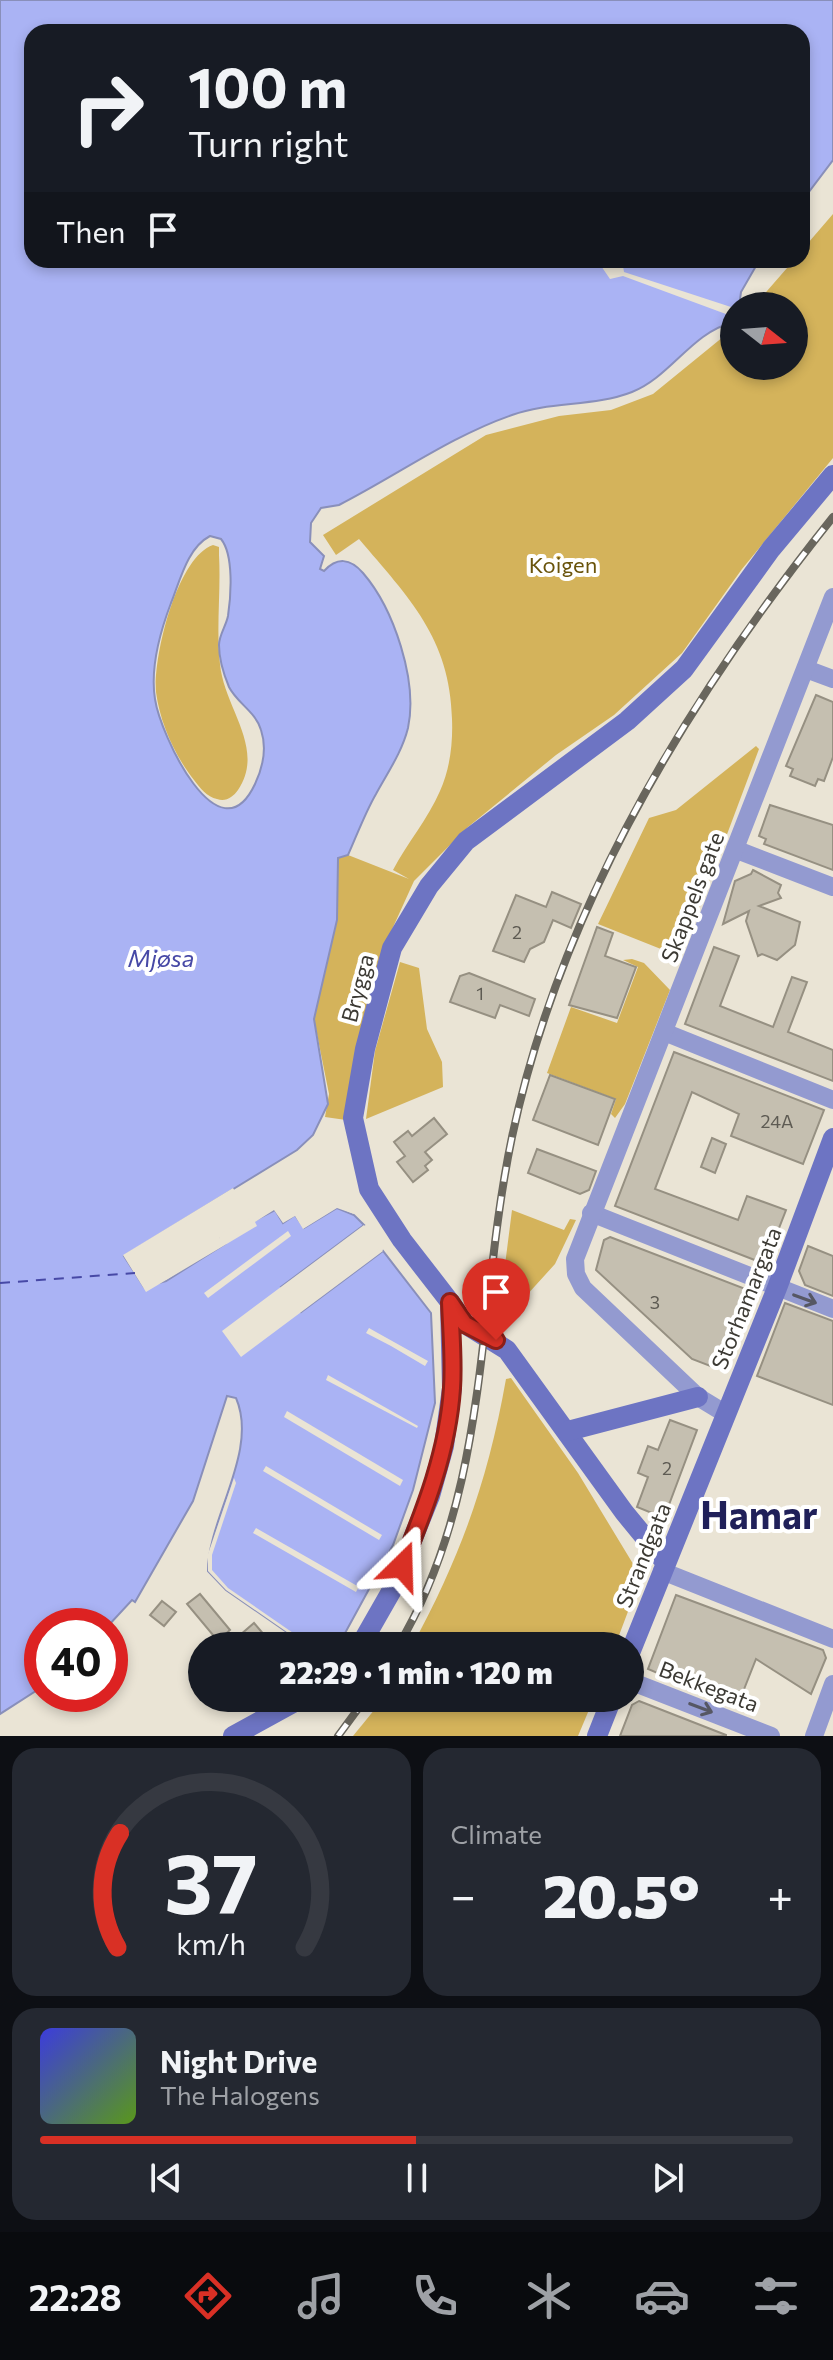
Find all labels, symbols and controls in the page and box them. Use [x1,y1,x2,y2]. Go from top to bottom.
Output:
text: 100 m [188,51,347,120]
icon: right [56,56,160,160]
text: Turn right [188,120,349,164]
icon: arrive [141,208,185,252]
text: Then [56,212,125,249]
north arrow [720,292,808,380]
map controls [720,292,808,380]
park label: Koigen [529,551,597,578]
street label: Skappels gate [655,828,729,966]
house number: 2 [512,921,522,943]
water label: Mjøsa [128,943,194,972]
street label: Brygga [335,951,379,1025]
house number: 1 [476,982,484,1004]
house number: 24A [761,1110,793,1132]
street label: Storhamargata [705,1223,787,1373]
pin [462,1258,530,1340]
icon: arrive [474,1270,518,1314]
house number: 3 [650,1291,660,1313]
one-way arrow [792,1292,817,1307]
house number: 2 [662,1457,672,1479]
district label: Hamar [700,1490,818,1537]
street label: Strandgata [610,1499,676,1611]
position arrow [360,1524,444,1608]
speed limit sign: 40 [24,1608,128,1712]
text: 22:29 · 1 min · 120 m [279,1653,553,1690]
street label: Bekkegata [655,1655,763,1717]
one-way arrow [688,1702,713,1716]
text: Climate [451,1818,542,1849]
text: 37 [165,1829,258,1931]
text: 20.5° [543,1857,700,1930]
text: − [451,1867,476,1921]
text: + [767,1867,793,1921]
text: km/h [176,1926,246,1961]
text: Night Drive [160,2042,317,2079]
text: The Halogens [160,2079,320,2110]
icon: previous [144,2156,188,2200]
icon: pause [395,2156,439,2200]
icon: next [646,2156,690,2200]
icon: directions [180,2268,236,2324]
icon: music [293,2268,349,2324]
icon: phone [407,2268,463,2324]
icon: climate [521,2268,577,2324]
icon: car [634,2268,690,2324]
icon: filters [748,2268,804,2324]
text: 22:28 [29,2274,122,2318]

